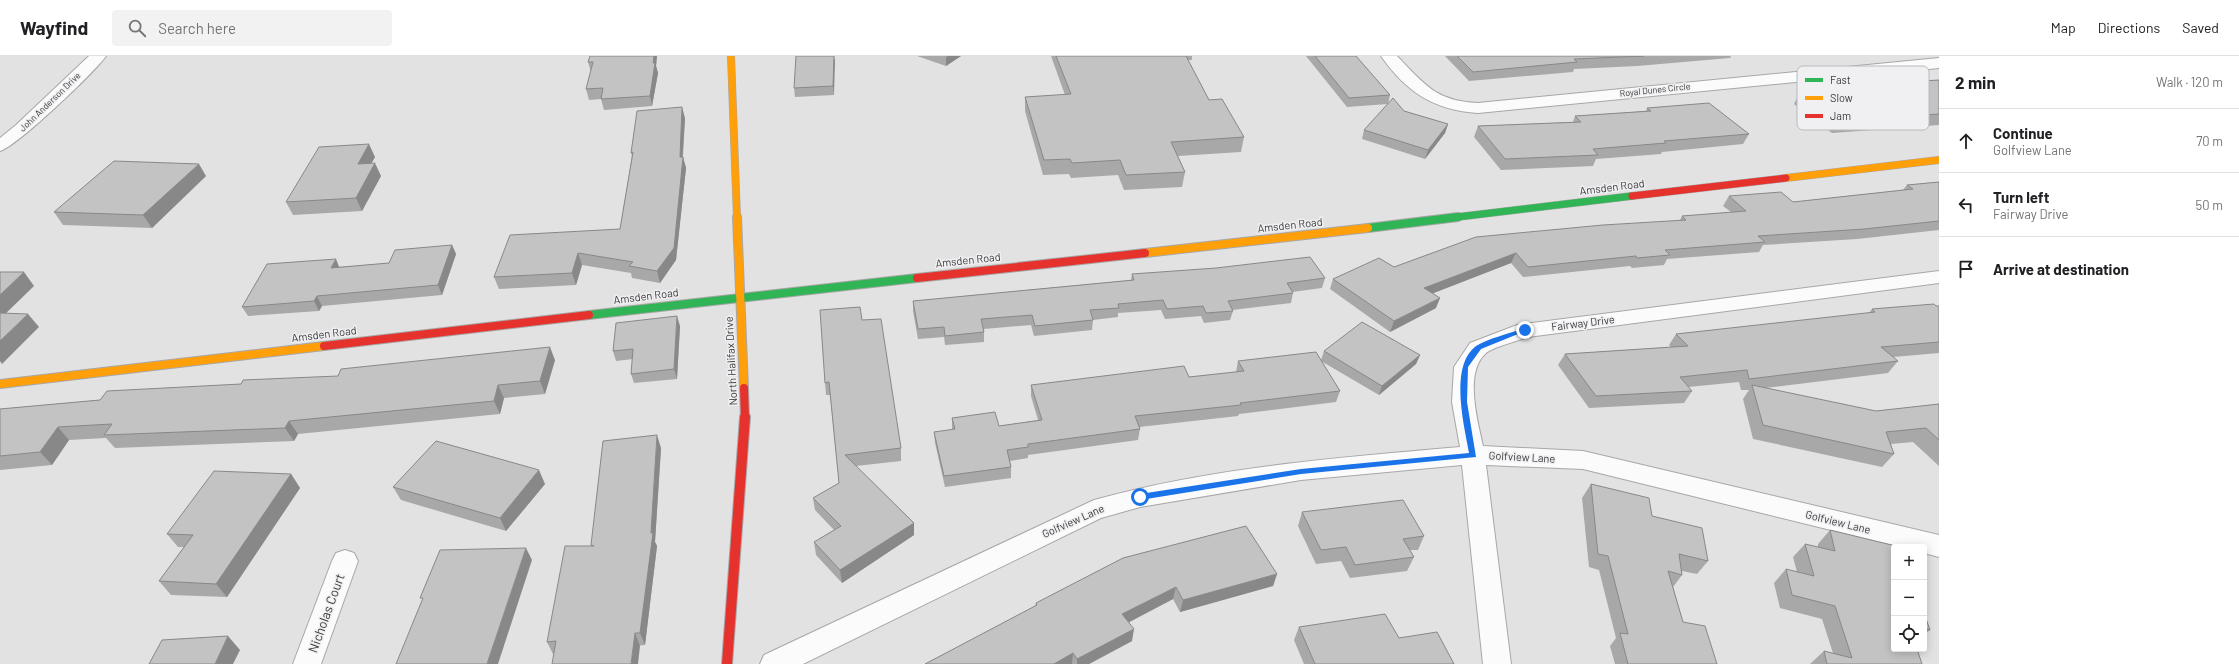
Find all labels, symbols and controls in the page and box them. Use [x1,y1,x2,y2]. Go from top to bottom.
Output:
search box [112,10,392,46]
text: Wayfind [20,16,88,39]
icon: search [126,17,148,39]
text: Search here [158,19,236,37]
text: Map [2051,19,2076,36]
text: Directions [2098,19,2160,36]
text: Saved [2182,19,2219,36]
legend [1797,66,1929,130]
street label: John Anderson Drive [17,69,83,134]
text: 2 min [1955,72,1996,92]
text: Fast [1830,73,1851,86]
text: Walk · 120 m [2156,74,2223,90]
street label: Royal Dunes Circle [1619,80,1691,99]
text: Slow [1830,91,1853,104]
text: Jam [1830,109,1851,122]
text: Continue [1993,124,2053,142]
icon: ahead [1955,130,1977,152]
text: 70 m [2196,133,2223,149]
text: Golfview Lane [1993,142,2072,158]
street label: Amsden Road [1579,176,1645,197]
text: Turn left [1993,188,2049,206]
icon: left [1955,194,1977,216]
text: 50 m [2196,197,2223,213]
text: Fairway Drive [1993,206,2068,222]
street label: Amsden Road [1257,215,1323,234]
street label: Amsden Road [935,250,1001,269]
icon: arrive [1955,258,1977,280]
text: Arrive at destination [1993,260,2129,278]
street label: Amsden Road [613,285,679,306]
street label: Fairway Drive [1550,312,1616,333]
street label: North Halifax Drive [722,316,739,406]
route end [1516,321,1534,339]
street label: Amsden Road [291,323,357,344]
street label: Golfview Lane [1488,448,1556,465]
route start [1131,488,1149,506]
street label: Golfview Lane [1040,501,1106,540]
street label: Golfview Lane [1804,507,1872,536]
map controls [1891,544,1927,652]
button: + [1891,544,1927,580]
street label: Nicholas Court [304,571,348,655]
button: − [1891,580,1927,616]
button: locate [1891,616,1927,652]

